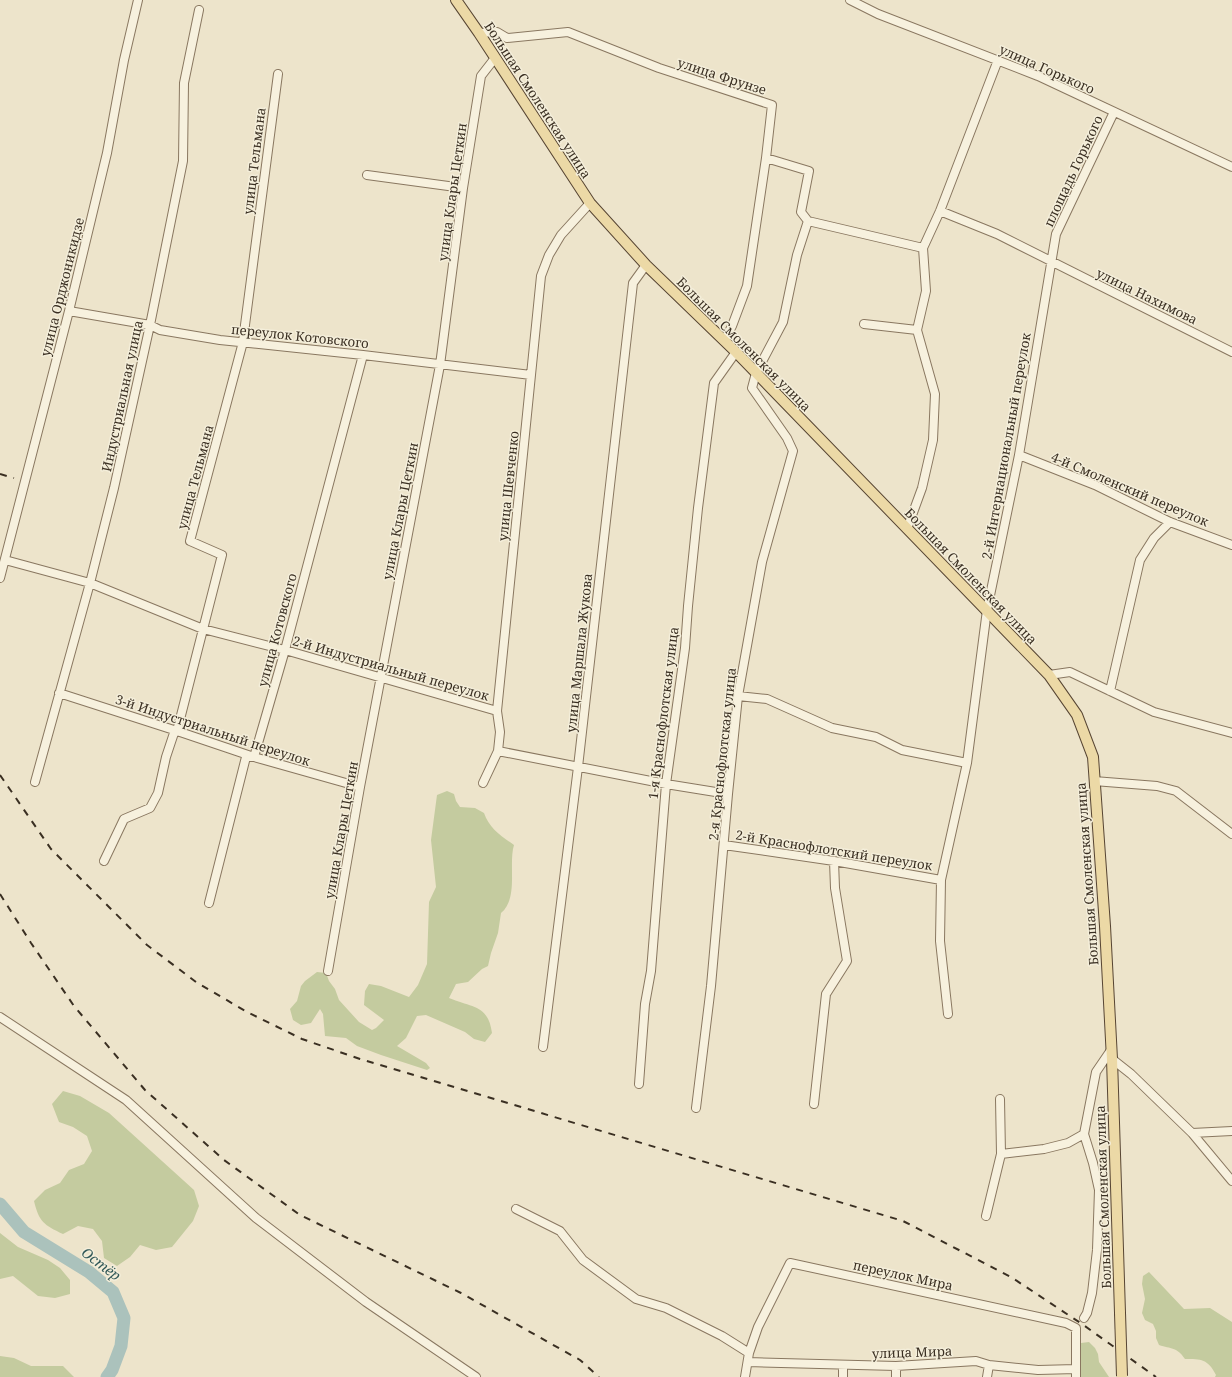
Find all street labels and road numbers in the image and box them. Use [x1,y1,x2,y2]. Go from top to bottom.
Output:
street label: Большая Смоленская улица [481,18,595,182]
street label: улица Горького [997,40,1097,98]
street label: улица Фрунзе [675,53,769,99]
street label: улица Тельмана [238,106,270,216]
street label: площадь Горького [1039,112,1107,230]
street label: улица Клары Цеткин [433,121,471,262]
street label: улица Орджоникидзе [36,216,88,358]
street label: улица Нахимова [1093,264,1201,328]
street label: Большая Смоленская улица [673,273,815,415]
street label: Индустриальная улица [97,319,147,473]
street label: переулок Котовского [230,320,370,352]
street label: 2-й Интернациональный переулок [977,331,1035,561]
street label: улица Тельмана [172,423,218,531]
street label: улица Шевченко [493,430,523,542]
street label: улица Клары Цеткин [378,440,422,581]
street label: 4-й Смоленский переулок [1048,448,1212,531]
street label: Большая Смоленская улица [901,504,1041,648]
street label: улица Котовского [253,571,301,689]
street label: улица Маршала Жукова [562,572,596,734]
street label: 1-я Краснофлотская улица [643,626,683,800]
street label: 2-й Индустриальный переулок [291,631,492,705]
street label: 2-я Краснофлотская улица [704,667,740,841]
street label: 3-й Индустриальный переулок [113,690,313,770]
street label: улица Клары Цеткин [320,759,362,900]
street label: Большая Смоленская улица [1072,782,1102,966]
street label: 2-й Краснофлотский переулок [734,826,934,875]
street label: Большая Смоленская улица [1091,1105,1115,1289]
street label: переулок Мира [851,1256,955,1294]
street label: улица Мира [872,1342,952,1362]

